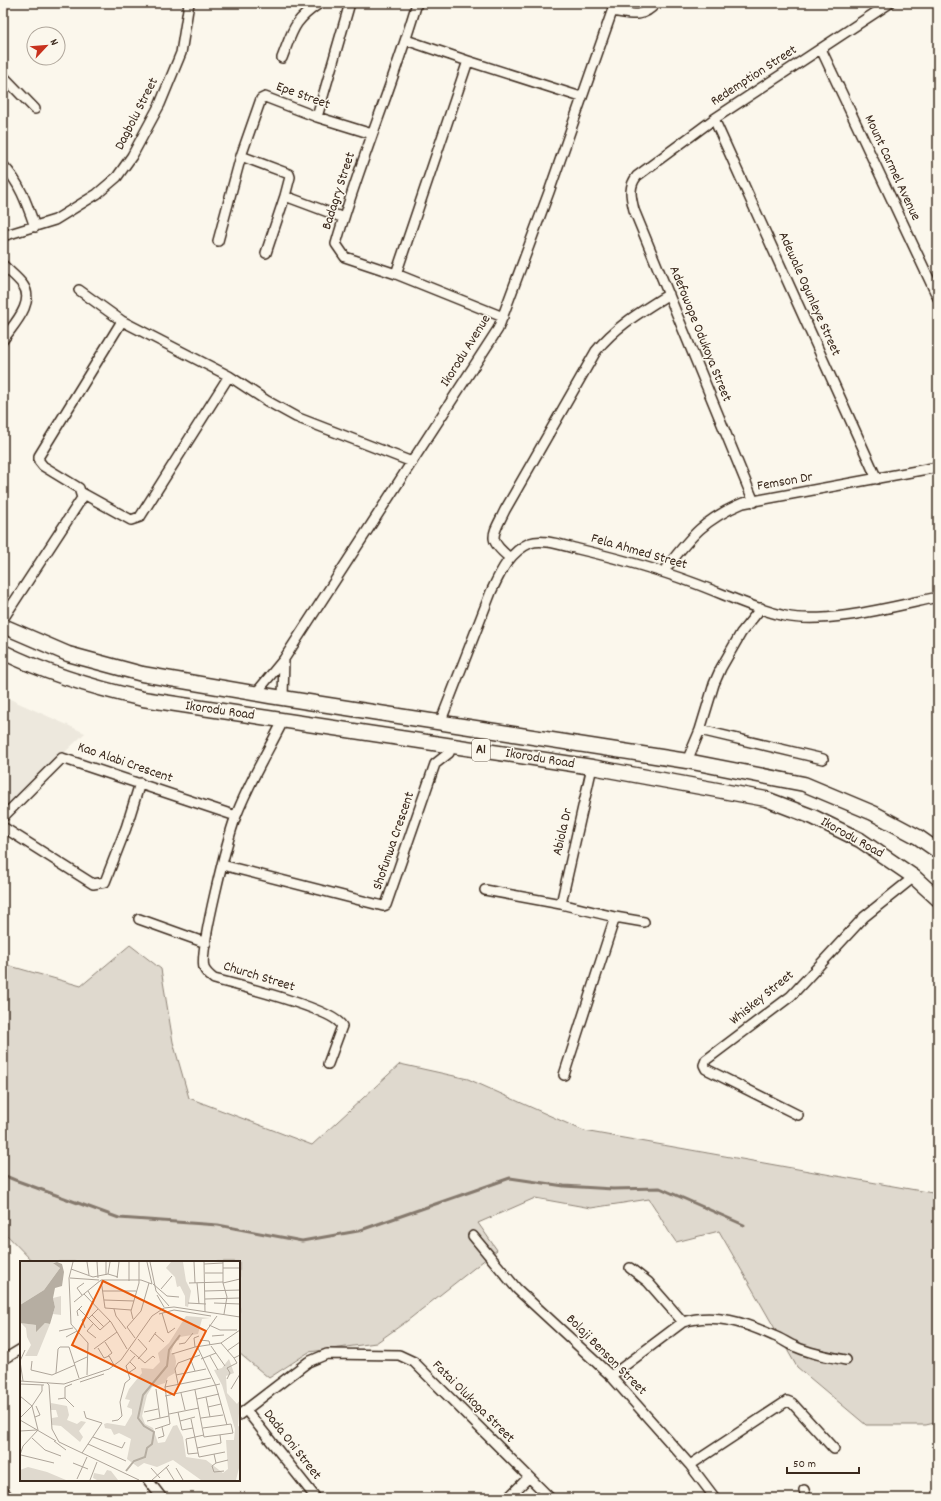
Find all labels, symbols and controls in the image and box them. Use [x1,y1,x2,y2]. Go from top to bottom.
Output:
north arrow [26,26,66,66]
text: N [45,37,62,49]
street label: Redemption Street [707,41,801,111]
street label: Dagbolu Street [110,74,164,154]
street label: Epe Street [273,77,333,115]
street label: Mount Carmel Avenue [859,112,925,224]
street label: Badagry Street [317,150,361,232]
street label: Adewale Ogunleye Street [773,229,845,359]
street label: Adefowope Odukoya Street [664,263,736,405]
street label: Ikorodu Avenue [436,311,496,391]
street label: Femson Dr [756,467,815,497]
street label: Fela Ahmed Street [589,529,689,575]
street label: Ikorodu Road [184,696,256,726]
street label: Kao Alabi Crescent [75,737,175,789]
road number: A1 [472,739,490,761]
street label: Ikorodu Road [504,744,576,774]
street label: Shofunwa Crescent [368,789,420,893]
street label: Abiola Dr [548,806,578,858]
street label: Ikorodu Road [817,812,887,864]
street label: Church Street [221,957,297,997]
street label: Whiskey Street [726,966,798,1030]
inset map [20,1261,240,1481]
street label: Bolaji Benson Street [561,1310,651,1400]
street label: Fatai Olukoga Street [427,1356,519,1448]
street label: Dada Oni Street [258,1406,326,1484]
scale bar [787,1449,859,1475]
text: 50 m [793,1456,816,1473]

